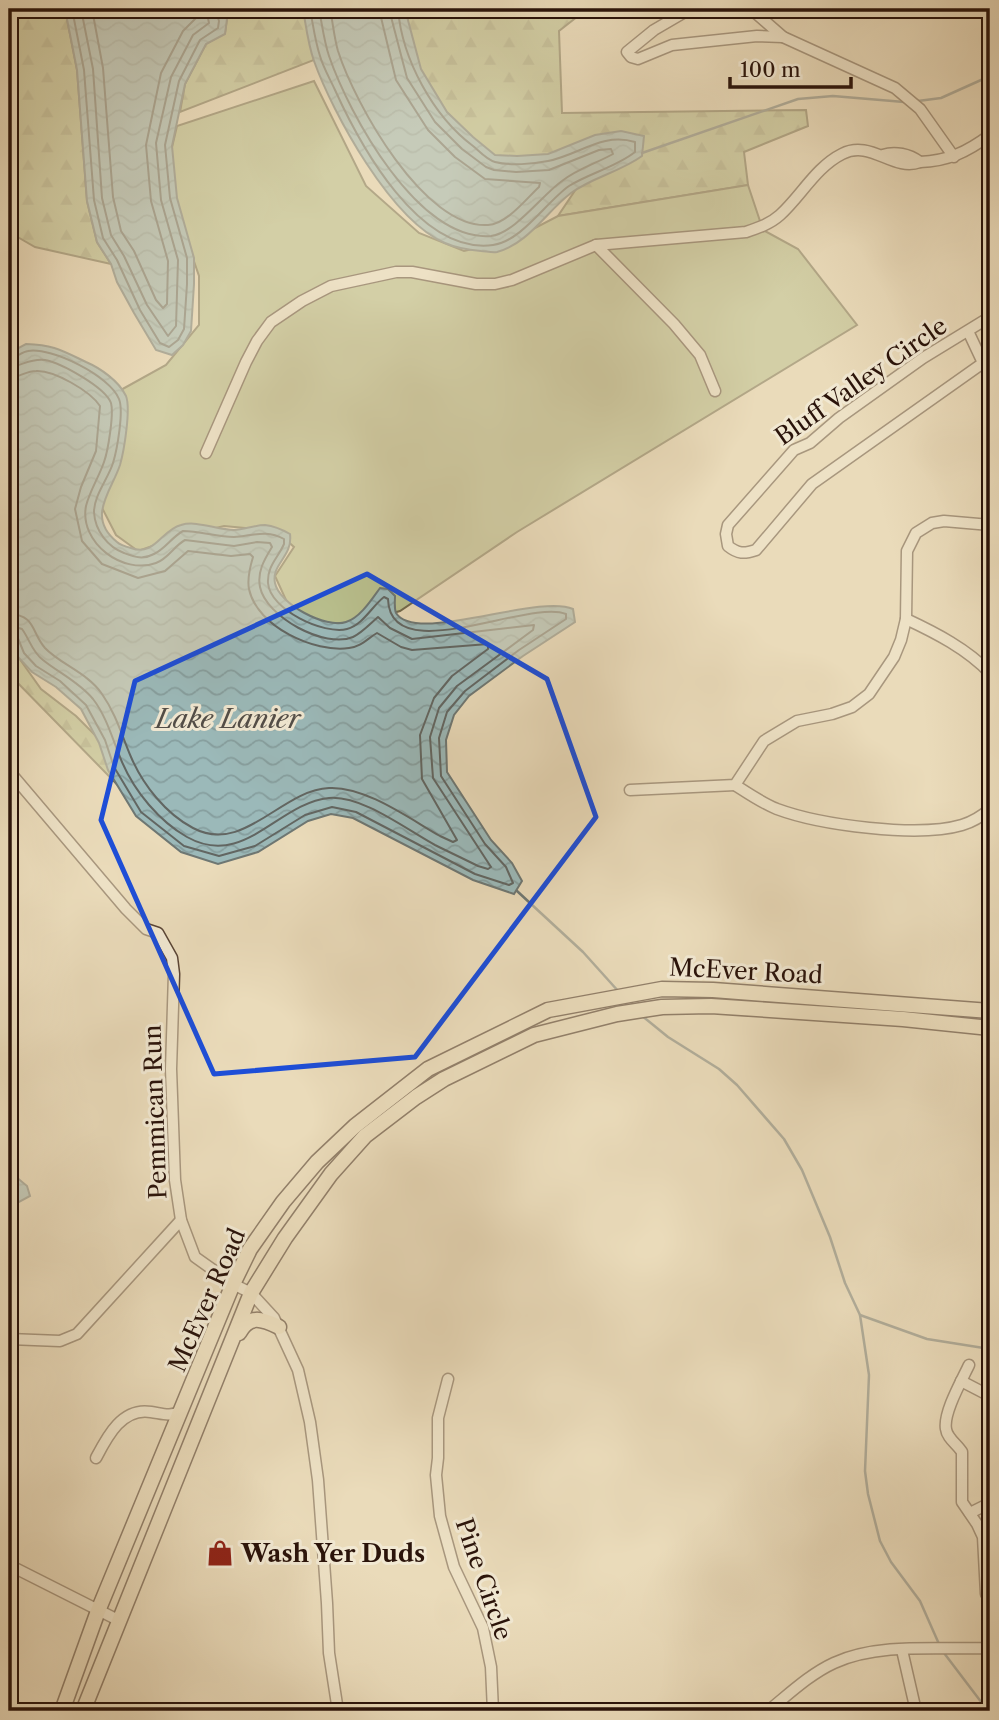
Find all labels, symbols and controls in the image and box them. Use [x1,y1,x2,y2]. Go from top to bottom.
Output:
scale bar [730,46,850,90]
text: 100 m [740,57,801,82]
street label: Bluff Valley Circle [769,311,953,451]
water label: Lake Lanier [153,703,302,735]
street label: McEver Road [668,952,824,990]
street label: Pemmican Run [137,1024,173,1200]
street label: McEver Road [162,1223,252,1376]
street label: Pine Circle [450,1514,518,1644]
shop icon: Wash Yer Duds [205,1538,235,1568]
place label: Wash Yer Duds [240,1539,425,1568]

